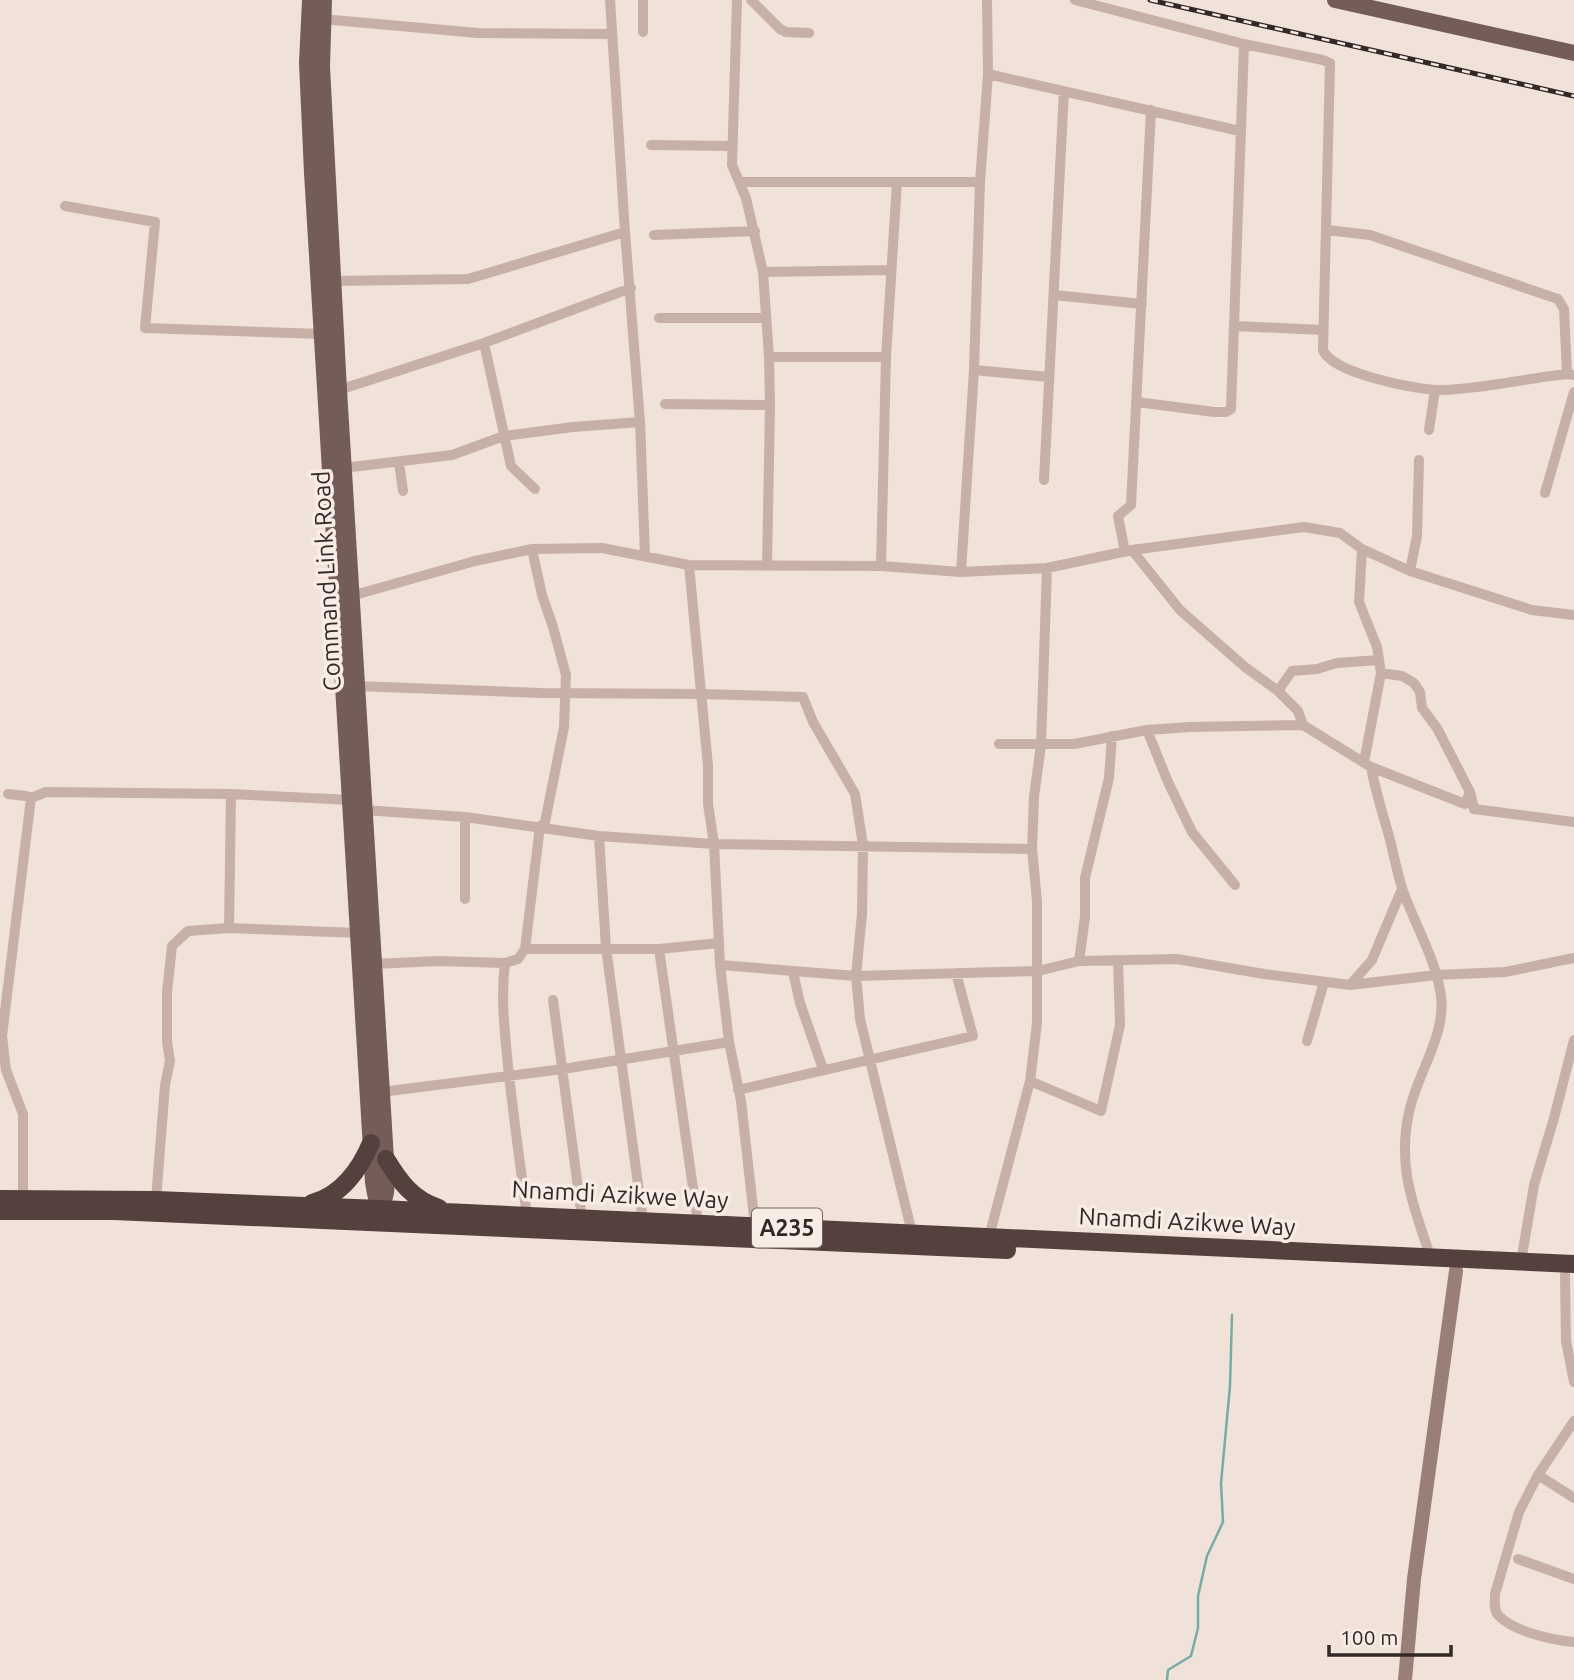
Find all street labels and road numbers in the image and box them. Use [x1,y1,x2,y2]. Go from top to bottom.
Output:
street label: Command Link Road [307,470,346,692]
street label: Nnamdi Azikwe Way [511,1175,730,1214]
street label: Nnamdi Azikwe Way [1078,1202,1297,1241]
road number: A235 [752,1208,822,1247]

